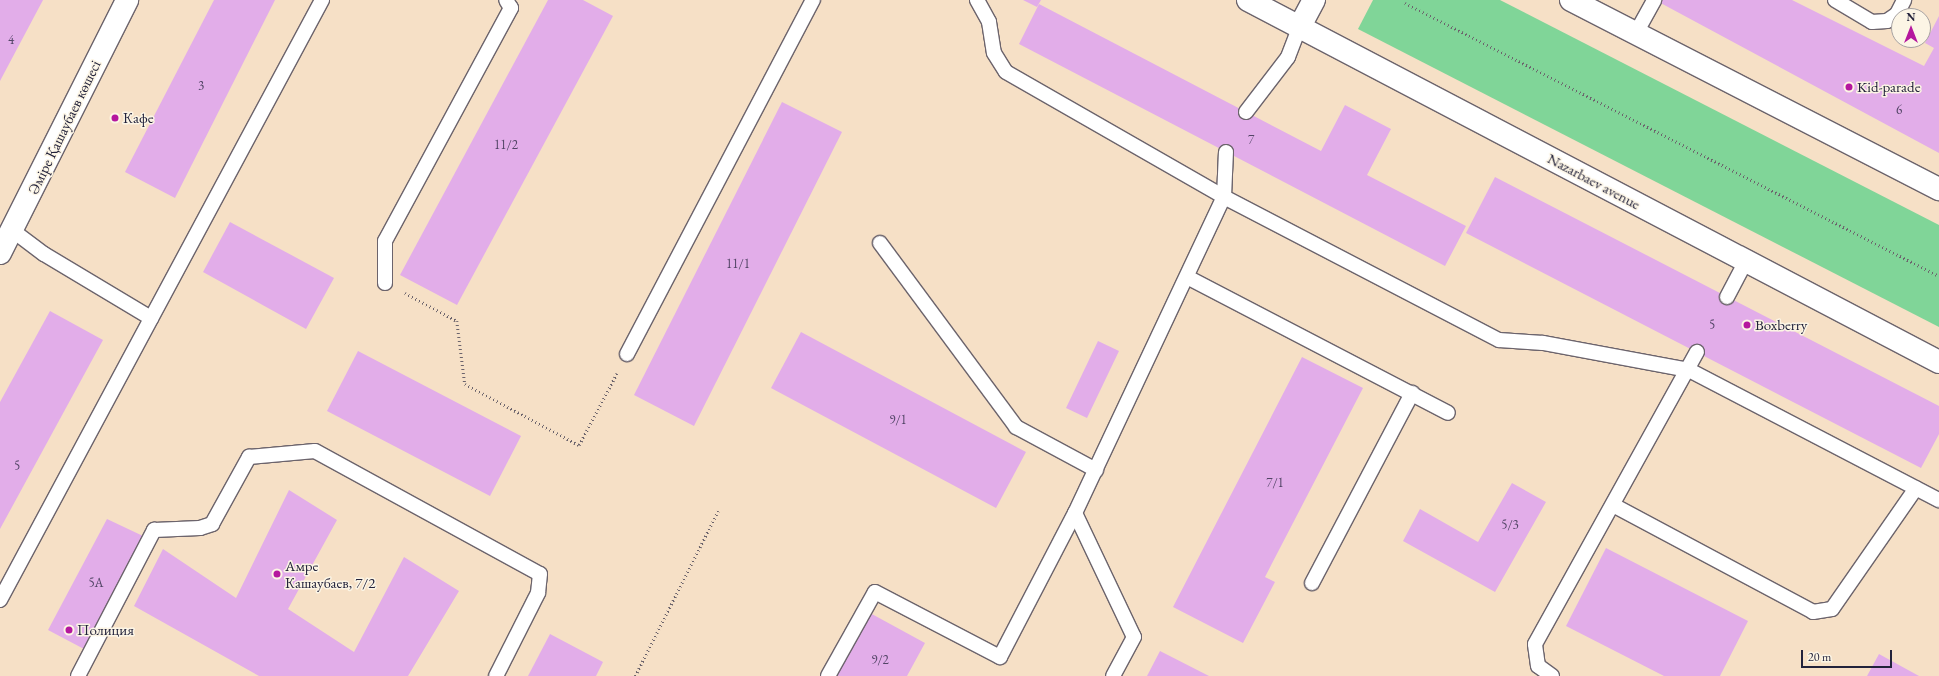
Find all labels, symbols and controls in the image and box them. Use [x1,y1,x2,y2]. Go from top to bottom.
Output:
north arrow [1891,8,1931,48]
text: N [1907,10,1915,24]
house number: 4 [8,32,14,48]
street label: Әміре Қашаубаев көшесі [24,57,104,197]
house number: 3 [198,78,204,94]
place label: Kid-parade [1857,78,1920,96]
marker: Kid-parade [1844,82,1854,92]
house number: 6 [1896,102,1902,118]
place label: Кафе [123,109,154,127]
marker: Кафе [110,113,120,123]
house number: 7 [1248,132,1254,148]
house number: 11/2 [494,137,518,153]
street label: Nazarbaev avenue [1545,149,1643,213]
house number: 11/1 [726,256,750,272]
place label: Boxberry [1755,316,1807,334]
house number: 5 [1709,317,1715,333]
marker: Boxberry [1742,320,1752,330]
house number: 9/1 [889,412,907,428]
house number: 5 [14,458,20,474]
house number: 7/1 [1266,475,1284,491]
house number: 5/3 [1501,517,1519,533]
place label: Амре Кашаубаев, 7/2 [285,556,376,591]
marker: Амре Кашаубаев, 7/2 [272,569,282,579]
house number: 5А [88,575,104,591]
place label: Полиция [77,621,134,639]
marker: Полиция [64,625,74,635]
scale bar [1803,642,1894,668]
text: 20 m [1808,649,1831,665]
house number: 9/2 [871,652,889,668]

